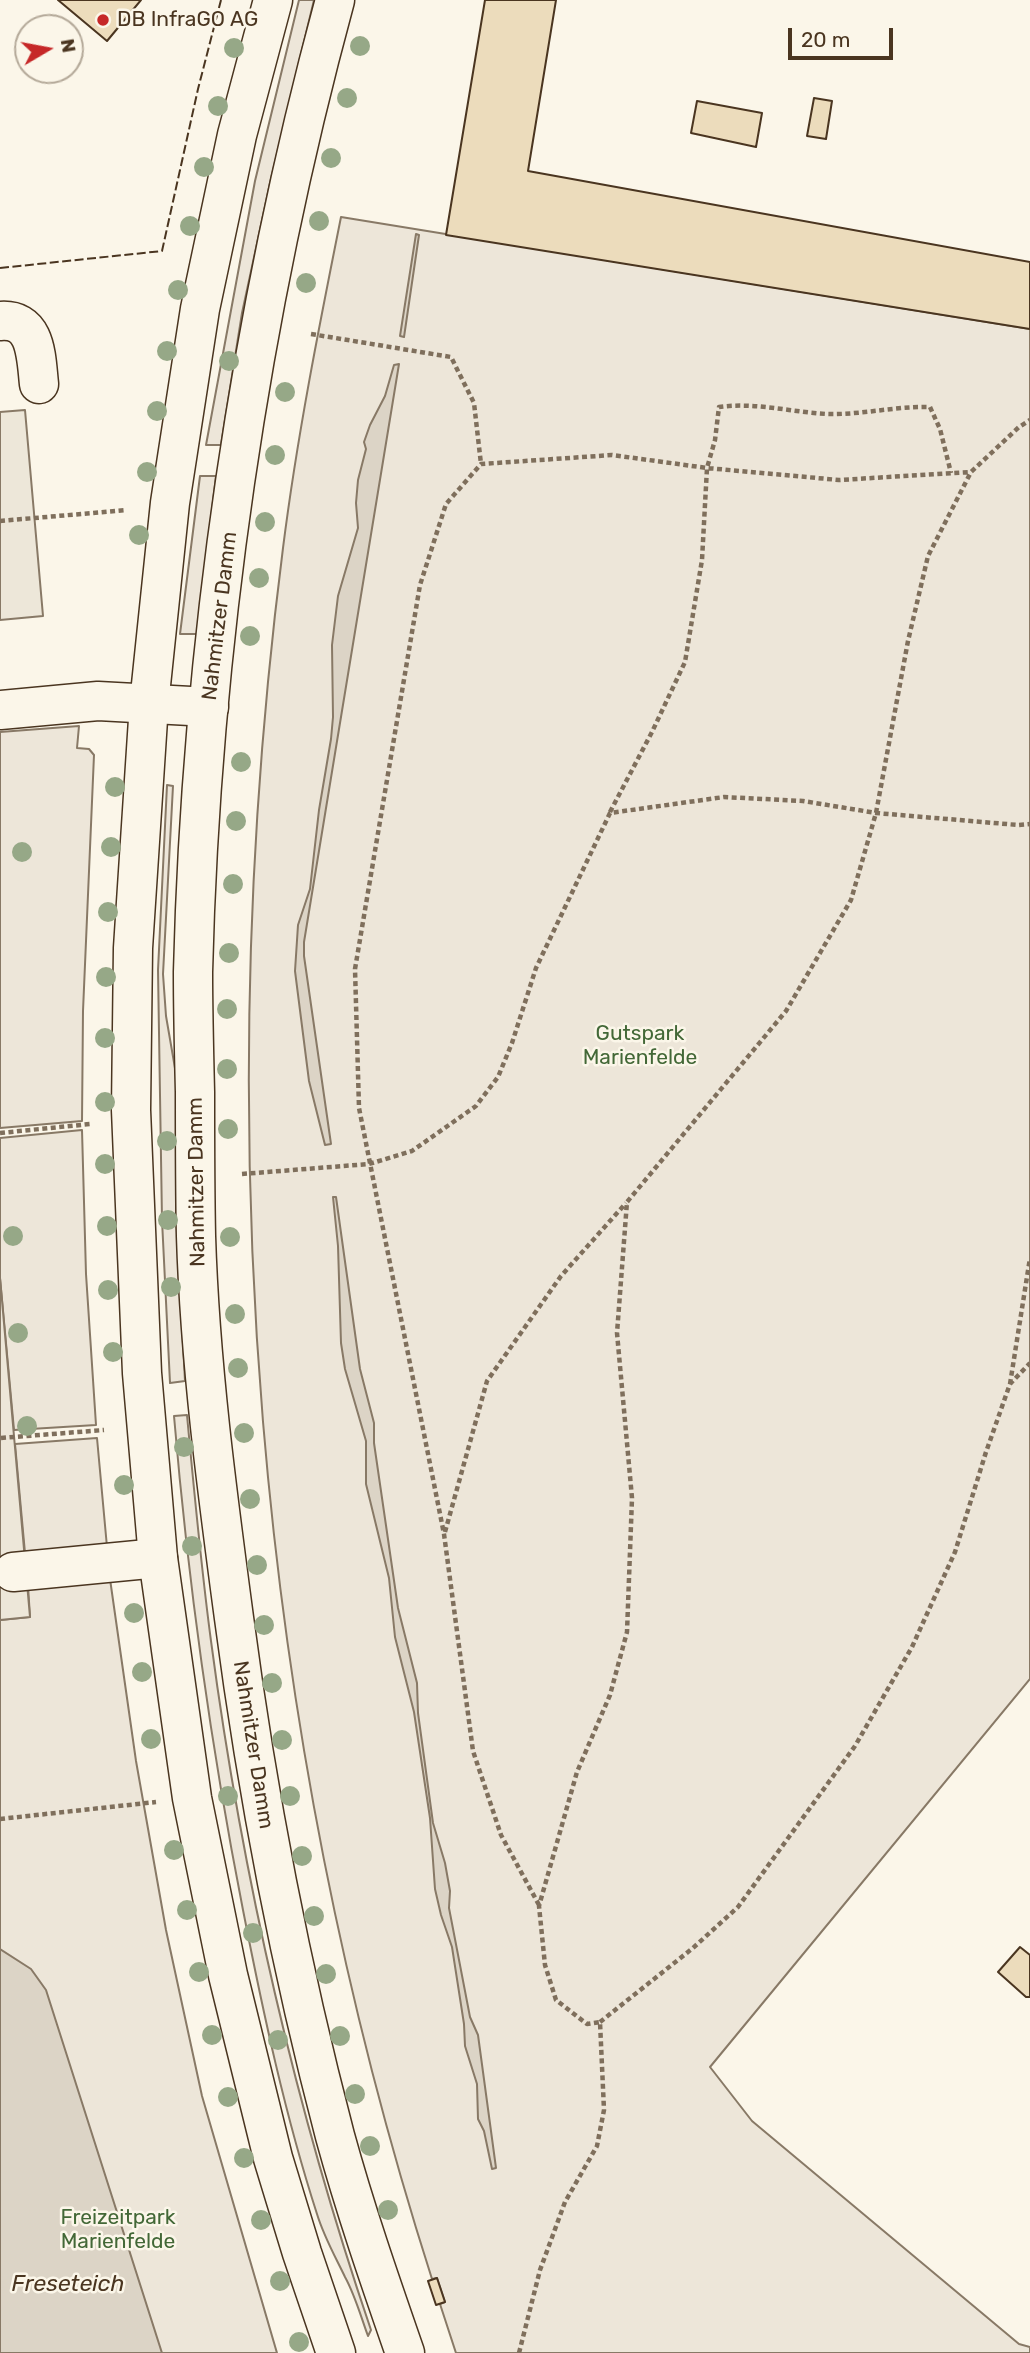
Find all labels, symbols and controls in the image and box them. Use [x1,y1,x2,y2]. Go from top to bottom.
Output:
place label: DB InfraGO AG [117,7,258,33]
marker: DB InfraGO AG [95,12,111,28]
north arrow [14,14,84,84]
scale bar [792,14,897,58]
text: 20 m [801,27,850,52]
text: N [56,37,81,54]
street label: Nahmitzer Damm [197,530,243,702]
park label: Gutspark Marienfelde [583,1021,697,1071]
street label: Nahmitzer Damm [183,1097,211,1267]
street label: Nahmitzer Damm [227,1659,279,1831]
park label: Freizeitpark Marienfelde [60,2205,176,2255]
water label: Freseteich [12,2270,124,2298]

